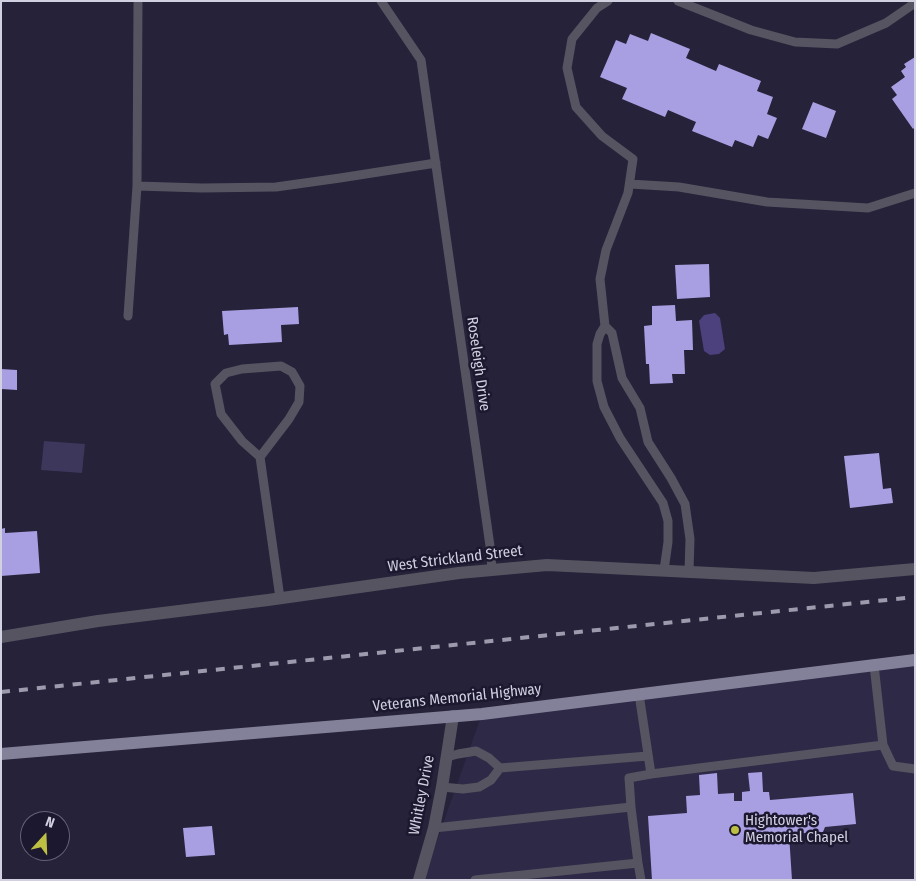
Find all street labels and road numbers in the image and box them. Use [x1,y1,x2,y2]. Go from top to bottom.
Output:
street label: Roseleigh Drive [462,316,494,412]
street label: West Strickland Street [387,542,523,576]
street label: Veterans Memorial Highway [372,680,542,716]
street label: Whitley Drive [405,754,439,836]

